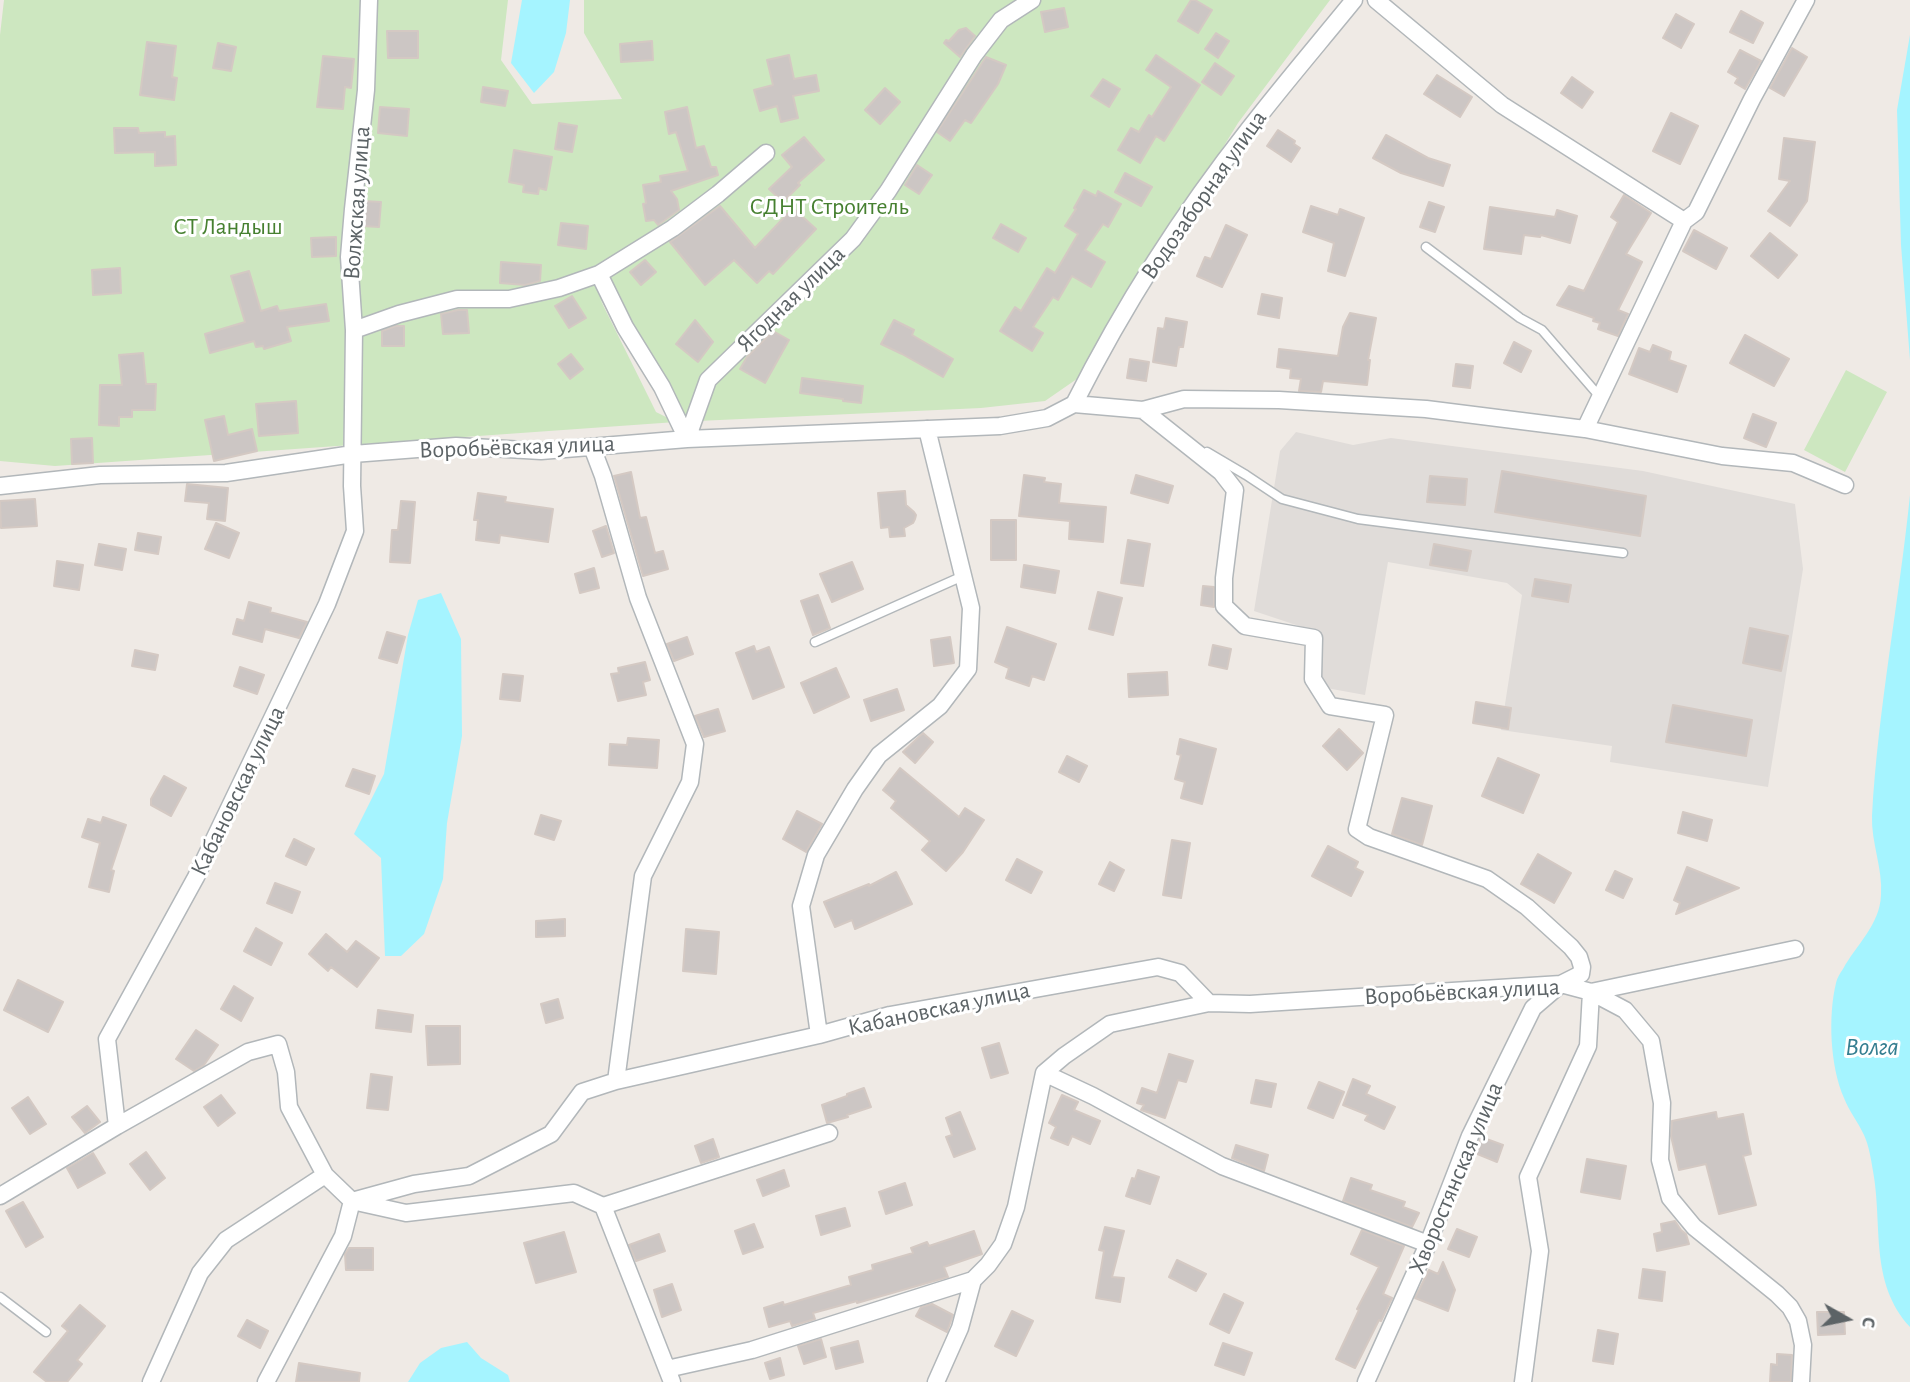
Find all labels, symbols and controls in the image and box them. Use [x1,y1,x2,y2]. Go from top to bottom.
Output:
street label: Водозаборная улица [1135,105,1273,285]
street label: Волжская улица [337,125,377,281]
park label: СДНТ Строитель [749,193,909,221]
park label: СТ Ландыш [173,213,283,241]
street label: Ягодная улица [730,240,852,358]
street label: Воробьёвская улица [419,429,615,465]
street label: Кабановская улица [184,701,292,881]
street label: Воробьёвская улица [1363,972,1561,1012]
street label: Кабановская улица [845,976,1033,1042]
water label: Волга [1845,1031,1899,1063]
street label: Хворостянская улица [1403,1078,1509,1278]
north arrow [1812,1284,1882,1354]
text: С [1858,1316,1878,1329]

